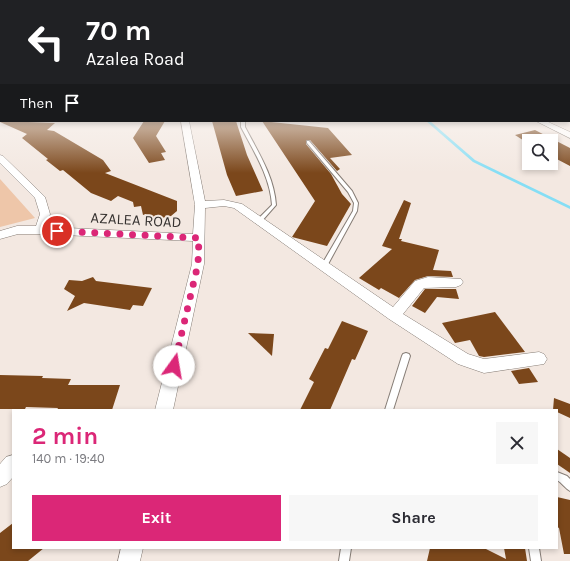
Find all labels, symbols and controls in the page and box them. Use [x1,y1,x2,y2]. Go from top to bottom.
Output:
text: 70 m [86,14,151,47]
icon: left [20,16,72,68]
text: Azalea Road [86,48,185,70]
icon: arrive [61,92,83,114]
text: Then [20,94,53,112]
map controls [522,134,558,170]
button: search [522,134,558,170]
street label: AZALEA ROAD [90,209,182,231]
pin [40,214,74,248]
icon: arrive [46,220,68,242]
position arrow [153,345,195,387]
text: 2 min [32,422,98,450]
button: close [496,422,538,464]
text: 140 m · 19:40 [32,451,105,466]
button: Exit [32,495,281,541]
button: Share [289,495,538,541]

